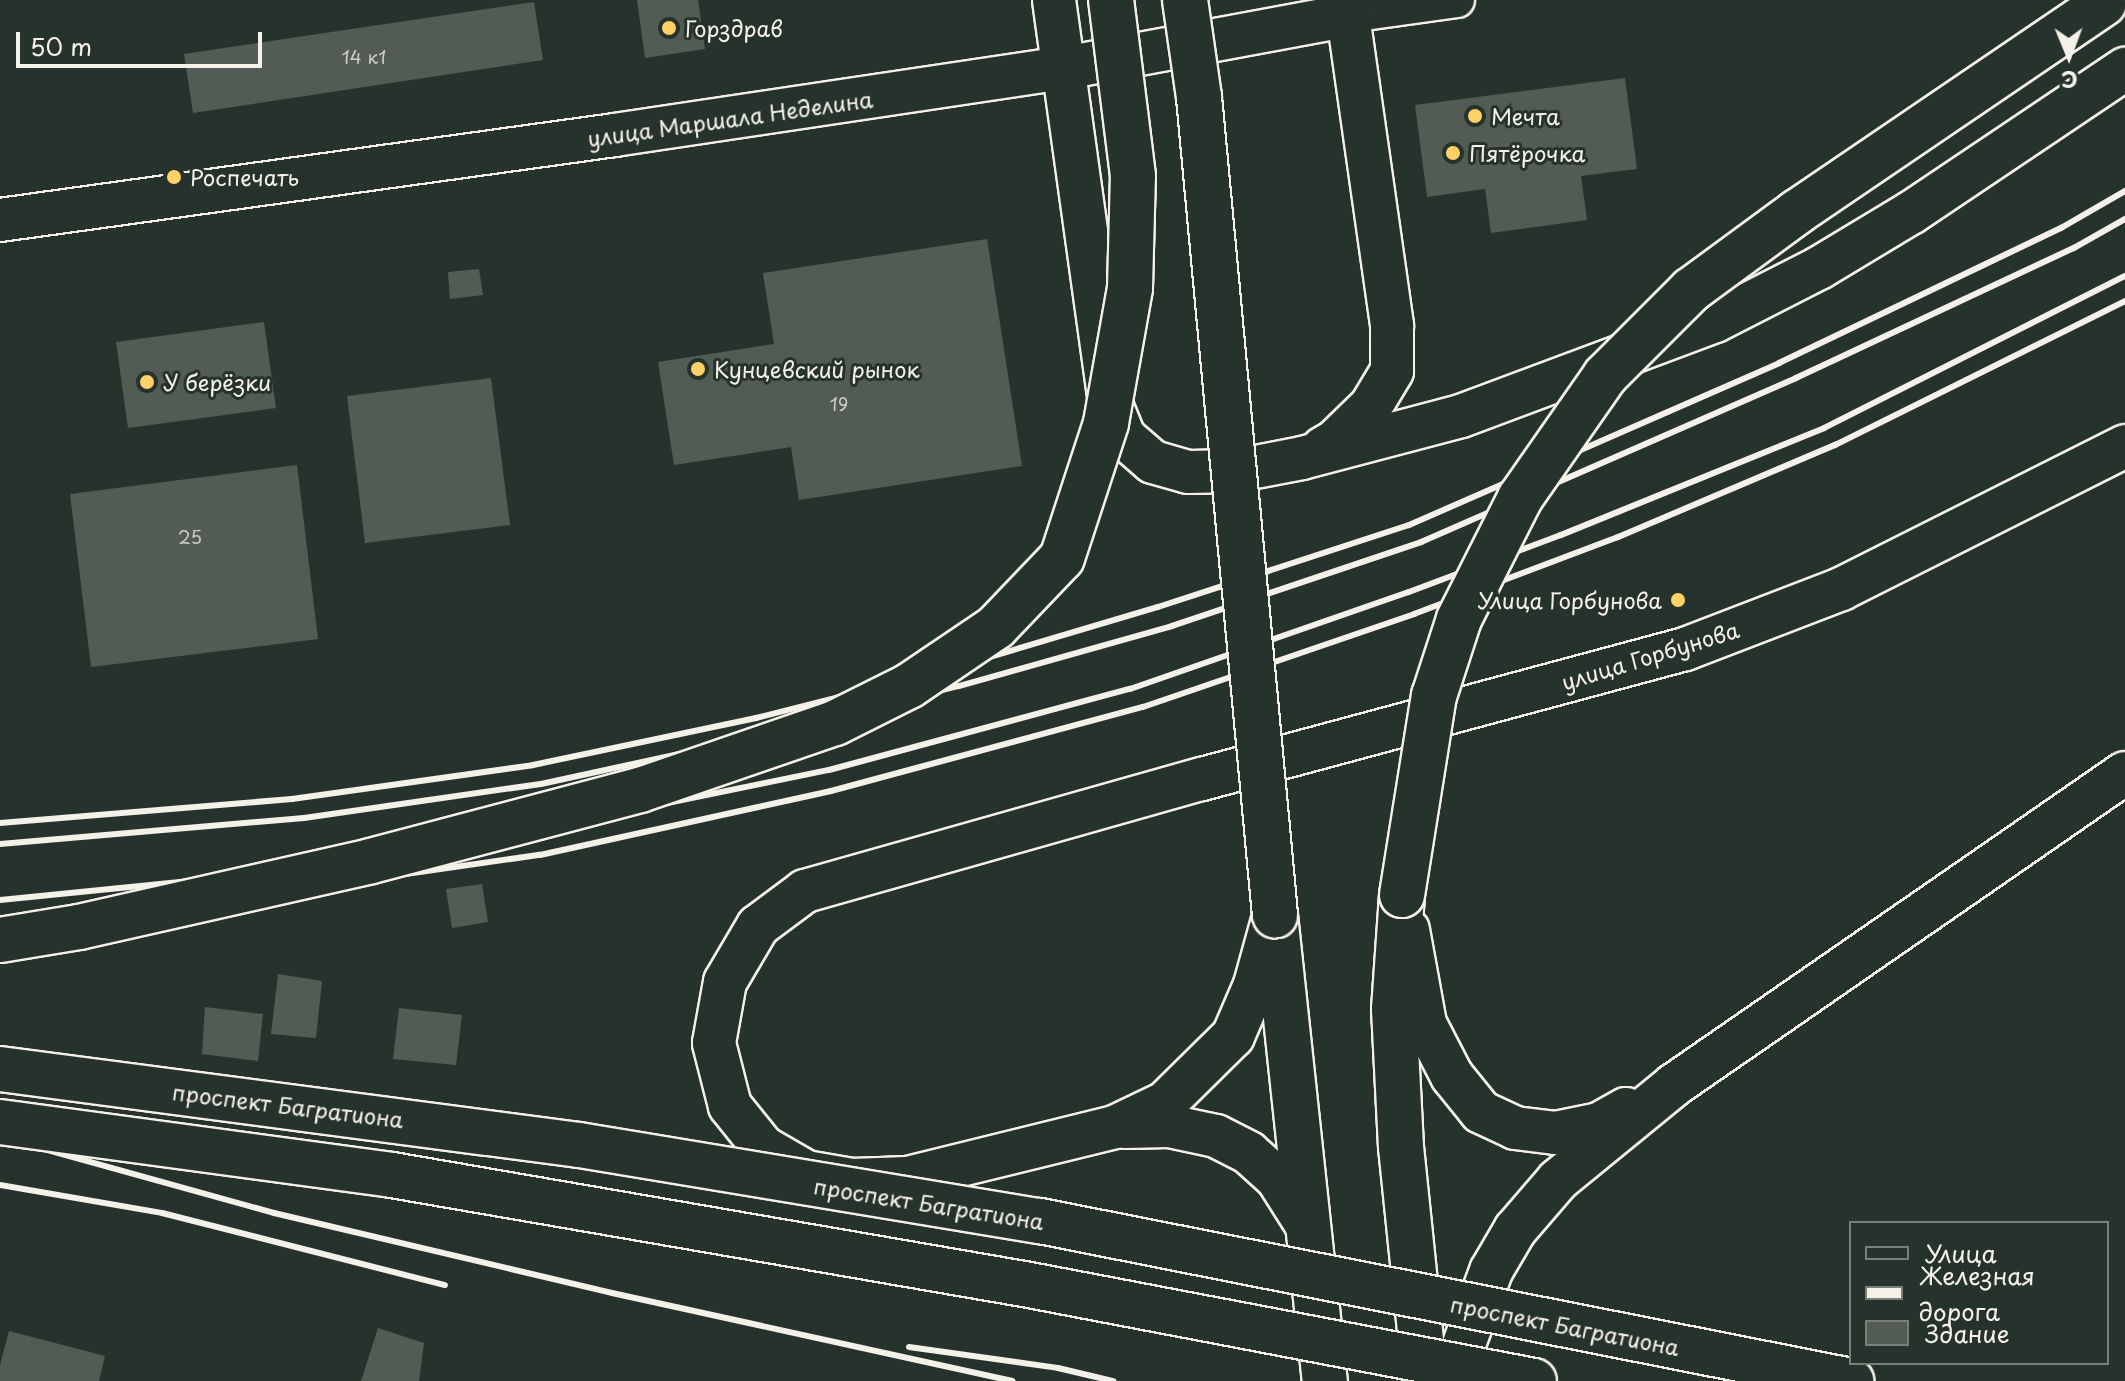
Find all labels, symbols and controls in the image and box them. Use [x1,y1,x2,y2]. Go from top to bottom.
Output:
place label: Горздрав [685,15,783,41]
scale bar [20,16,266,66]
north arrow [2029,16,2109,96]
marker: Горздрав [660,19,678,37]
text: 50 m [30,28,92,64]
house number: 14 к1 [342,46,386,68]
text: С [2061,64,2078,97]
street label: улица Маршала Неделина [584,85,876,151]
place label: Мечта [1491,103,1560,129]
marker: Мечта [1466,107,1484,125]
place label: Пятёрочка [1469,140,1585,166]
marker: Пятёрочка [1444,144,1462,162]
place label: Роспечать [190,164,299,190]
marker: Роспечать [165,168,183,186]
place label: Кунцевский рынок [714,356,920,382]
marker: Кунцевский рынок [689,360,707,378]
place label: У берёзки [163,369,272,395]
marker: У берёзки [138,373,156,391]
house number: 19 [830,393,848,415]
house number: 25 [178,526,202,548]
place label: Улица Горбунова [1477,587,1662,613]
marker: Улица Горбунова [1669,591,1687,609]
street label: улица Горбунова [1557,615,1743,695]
street label: проспект Багратиона [170,1078,406,1132]
street label: проспект Багратиона [811,1172,1047,1234]
legend [1849,1221,2109,1365]
text: Улица [1925,1235,1997,1271]
text: Железная дорога [1919,1257,2035,1329]
street label: проспект Багратиона [1448,1290,1682,1360]
text: Здание [1925,1315,2010,1351]

